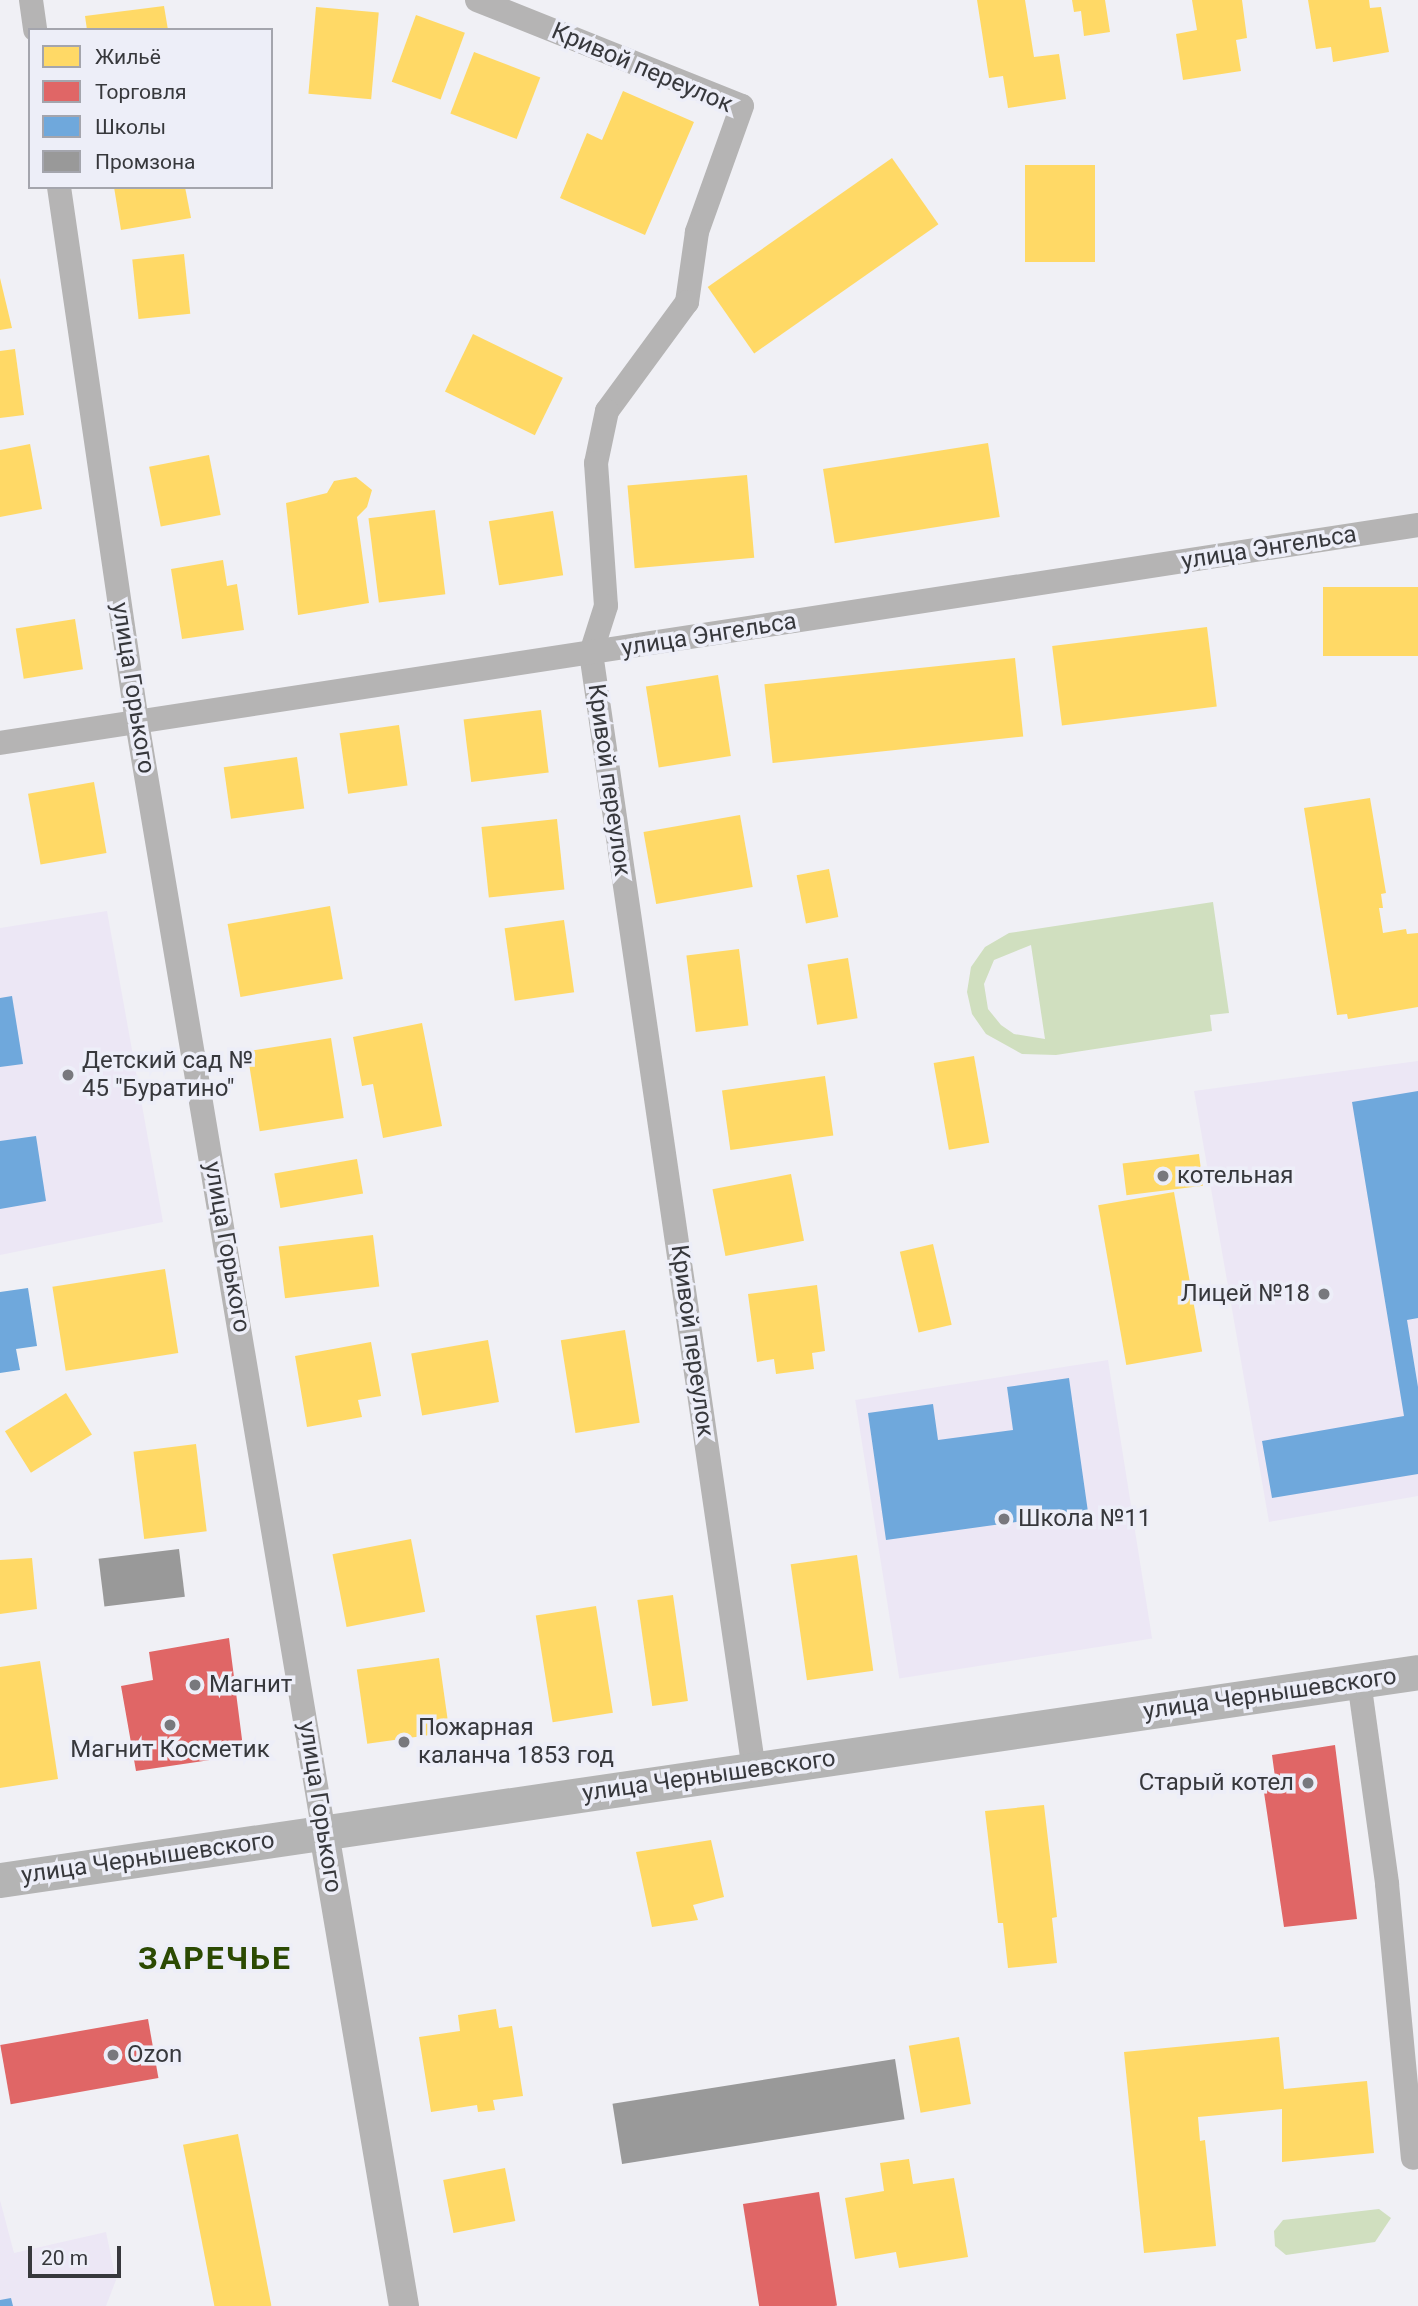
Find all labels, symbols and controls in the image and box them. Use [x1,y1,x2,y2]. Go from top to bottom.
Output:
street label: Кривой переулок [547,17,737,119]
legend [28,28,273,189]
text: Жильё [95,45,161,69]
text: Торговля [95,80,187,104]
text: Школы [95,115,166,139]
text: Промзона [95,150,196,174]
street label: улица Энгельса [1179,520,1359,576]
street label: улица Горького [105,600,161,776]
street label: улица Энгельса [619,607,799,663]
street label: Кривой переулок [581,682,637,878]
place label: Детский сад № 45 "Буратино" [82,1047,253,1103]
marker: Детский сад № 45 "Буратино" [60,1067,76,1083]
street label: улица Горького [198,1159,256,1335]
place label: котельная [1177,1162,1293,1190]
marker: котельная [1155,1168,1171,1184]
street label: Кривой переулок [664,1243,720,1439]
place label: Лицей №18 [1181,1280,1310,1308]
marker: Лицей №18 [1316,1286,1332,1302]
place label: Школа №11 [1018,1505,1151,1533]
marker: Школа №11 [996,1511,1012,1527]
street label: улица Чернышевского [1142,1662,1398,1726]
place label: Магнит [209,1671,292,1699]
marker: Магнит [187,1677,203,1693]
place label: Пожарная каланча 1853 год [418,1714,614,1770]
marker: Магнит Косметик [162,1717,178,1733]
street label: улица Горького [292,1719,348,1895]
marker: Пожарная каланча 1853 год [396,1734,412,1750]
place label: Магнит Косметик [70,1736,270,1764]
street label: улица Чернышевского [581,1744,837,1808]
place label: Старый котел [1139,1769,1294,1797]
marker: Старый котел [1300,1775,1316,1791]
street label: улица Чернышевского [20,1826,276,1890]
district label: ЗАРЕЧЬЕ [139,1939,291,1977]
place label: Ozon [127,2041,182,2069]
marker: Ozon [105,2047,121,2063]
scale bar [32,2232,124,2276]
text: 20 m [41,2246,88,2270]

